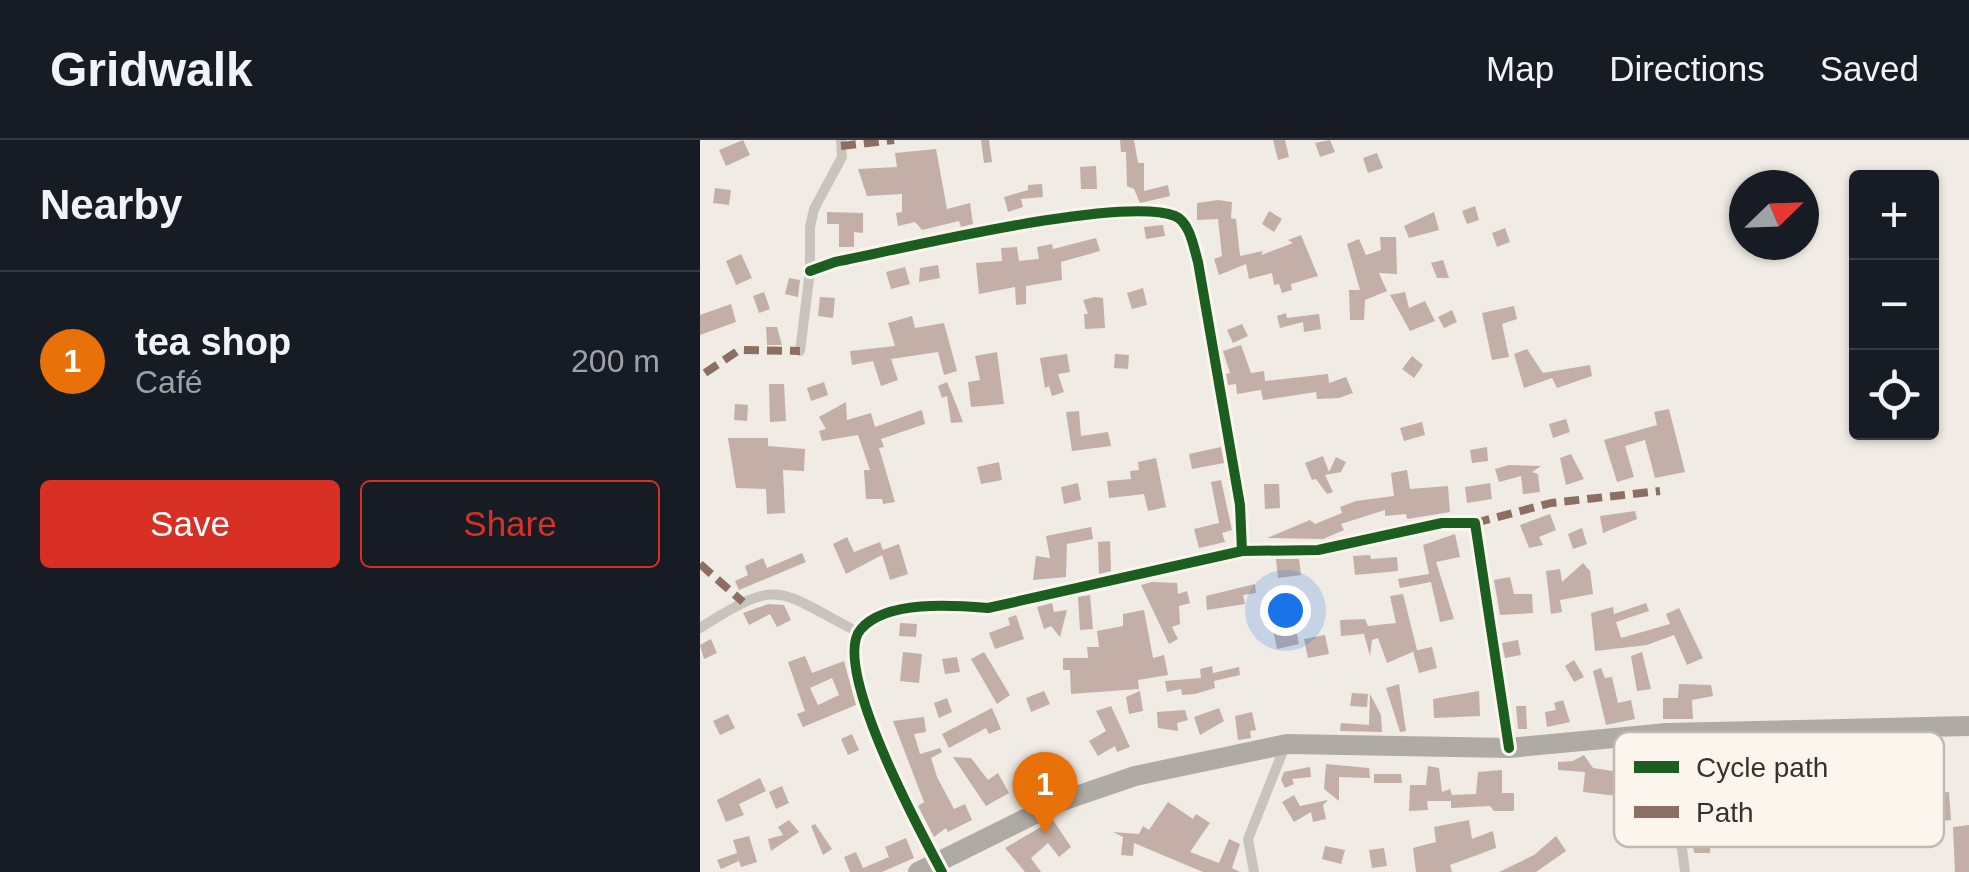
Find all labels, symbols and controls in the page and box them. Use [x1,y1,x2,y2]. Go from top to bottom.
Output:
text: Gridwalk [50,43,253,96]
text: Map [1486,49,1554,88]
text: Directions [1609,49,1765,88]
text: Saved [1820,49,1919,88]
north arrow [1729,170,1819,260]
map controls [1849,170,1939,440]
button: + [1849,170,1939,260]
text: Nearby [40,181,182,228]
button: − [1849,260,1939,350]
text: tea shop [135,321,291,363]
text: 1 [64,343,81,379]
text: 200 m [571,343,660,379]
button: locate [1849,350,1939,440]
text: Café [135,364,203,400]
button: Save [40,480,340,568]
button: Share [360,480,660,568]
your location [1260,585,1311,636]
legend [1614,732,1944,847]
pin: 1 [1012,752,1078,834]
text: Cycle path [1696,752,1828,783]
text: Path [1696,797,1754,828]

